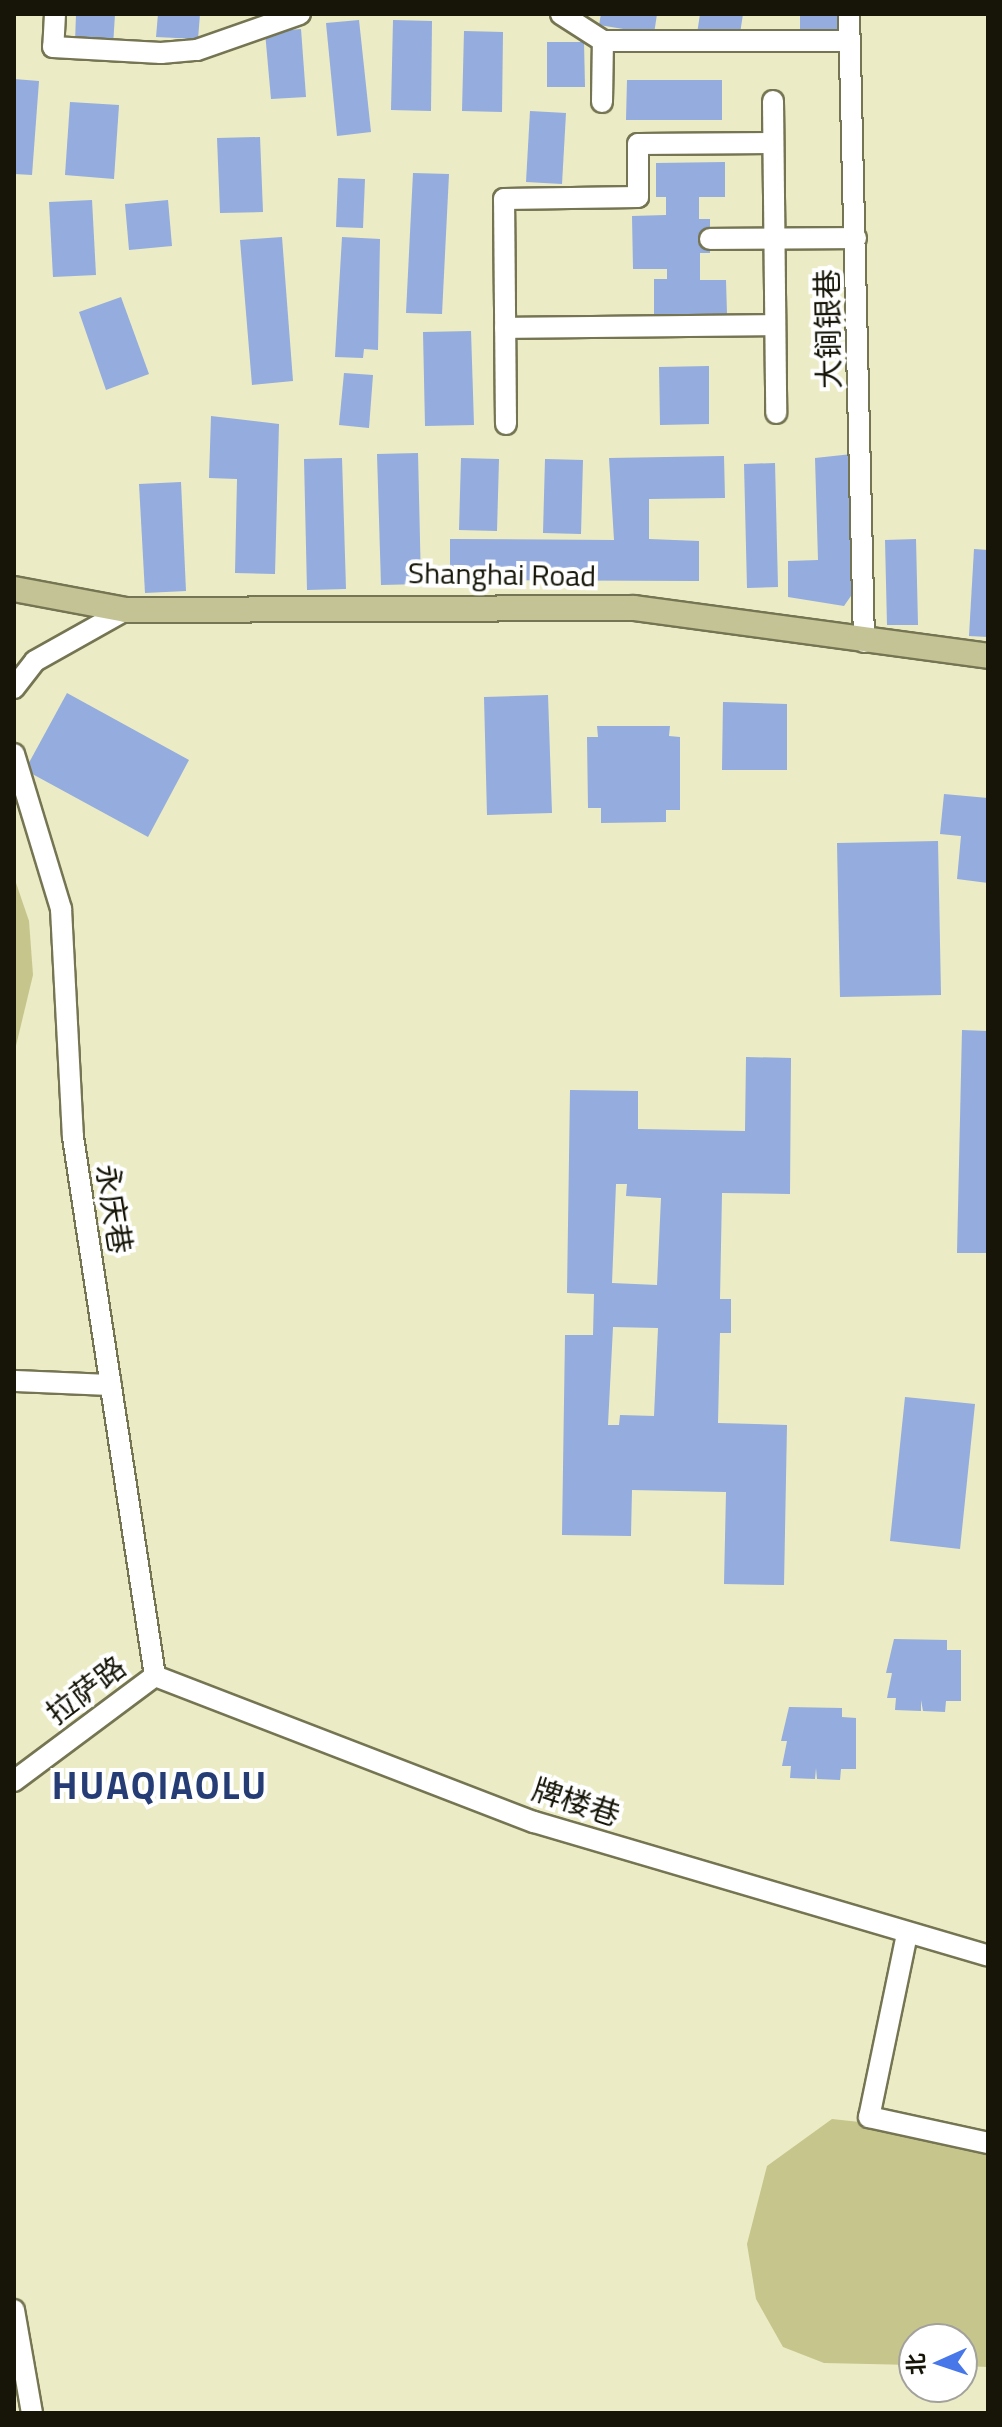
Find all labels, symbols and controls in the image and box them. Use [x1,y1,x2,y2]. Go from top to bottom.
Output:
street label: 大锏银巷 [809,269,847,389]
street label: Shanghai Road [408,554,596,594]
street label: 永庆巷 [89,1162,139,1256]
street label: 拉萨路 [39,1649,133,1731]
district label: HUAQIAOLU [52,1763,268,1809]
street label: 牌楼巷 [528,1771,624,1833]
north arrow [898,2323,978,2403]
text: 北 [898,2352,934,2376]

